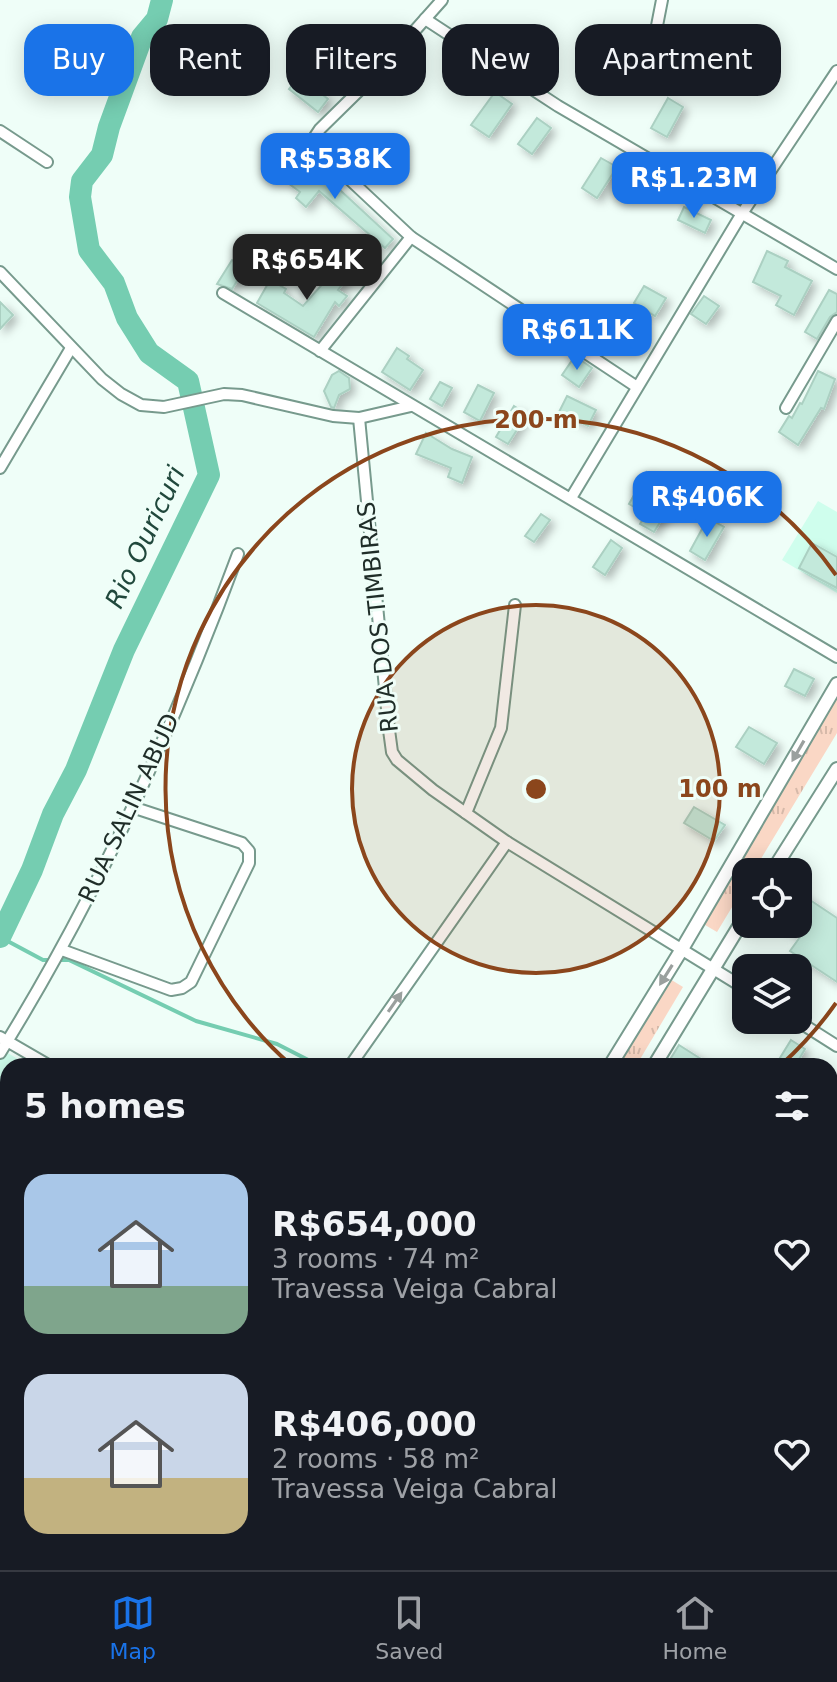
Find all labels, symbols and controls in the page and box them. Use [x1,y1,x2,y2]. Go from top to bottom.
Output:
chip: Buy [24,24,134,96]
chip: Rent [150,24,270,96]
chip: Filters [286,24,426,96]
chip: New [442,24,559,96]
chip: Apartment [575,24,781,96]
pin: R$538K [270,133,400,201]
text: R$538K [279,144,391,174]
pin: R$1.23M [620,152,768,220]
text: R$1.23M [630,163,758,193]
pin: R$654K [242,234,372,302]
text: R$654K [251,245,363,275]
pin: R$611K [512,304,642,372]
text: R$611K [521,315,633,345]
text: 200 m [494,406,578,434]
water label: Rio Ouricuri [99,461,191,613]
pin: R$406K [642,471,772,539]
text: R$406K [651,482,763,512]
street label: RUA DOS TIMBIRAS [352,500,404,734]
street label: RUA SALIN ABUD [73,709,185,907]
one-way arrow [791,740,805,763]
centre of rings [522,775,550,803]
text: 100 m [678,775,762,803]
map controls [732,858,812,1034]
button: locate [732,858,812,938]
button: layers [732,954,812,1034]
one-way arrow [659,964,673,986]
one-way arrow [387,992,402,1013]
icon: filters [770,1084,814,1128]
text: 5 homes [24,1086,186,1126]
text: R$654,000 [272,1204,477,1244]
icon: home [88,1206,184,1302]
icon: heart [770,1232,814,1276]
text: 3 rooms · 74 m² [272,1244,480,1274]
text: Travessa Veiga Cabral [272,1274,557,1304]
text: R$406,000 [272,1404,477,1444]
icon: home [88,1406,184,1502]
icon: heart [770,1432,814,1476]
text: 2 rooms · 58 m² [272,1444,480,1474]
text: Travessa Veiga Cabral [272,1474,557,1504]
tab: Map [110,1591,156,1664]
tab: Saved [375,1591,443,1664]
tab: Home [662,1591,727,1664]

